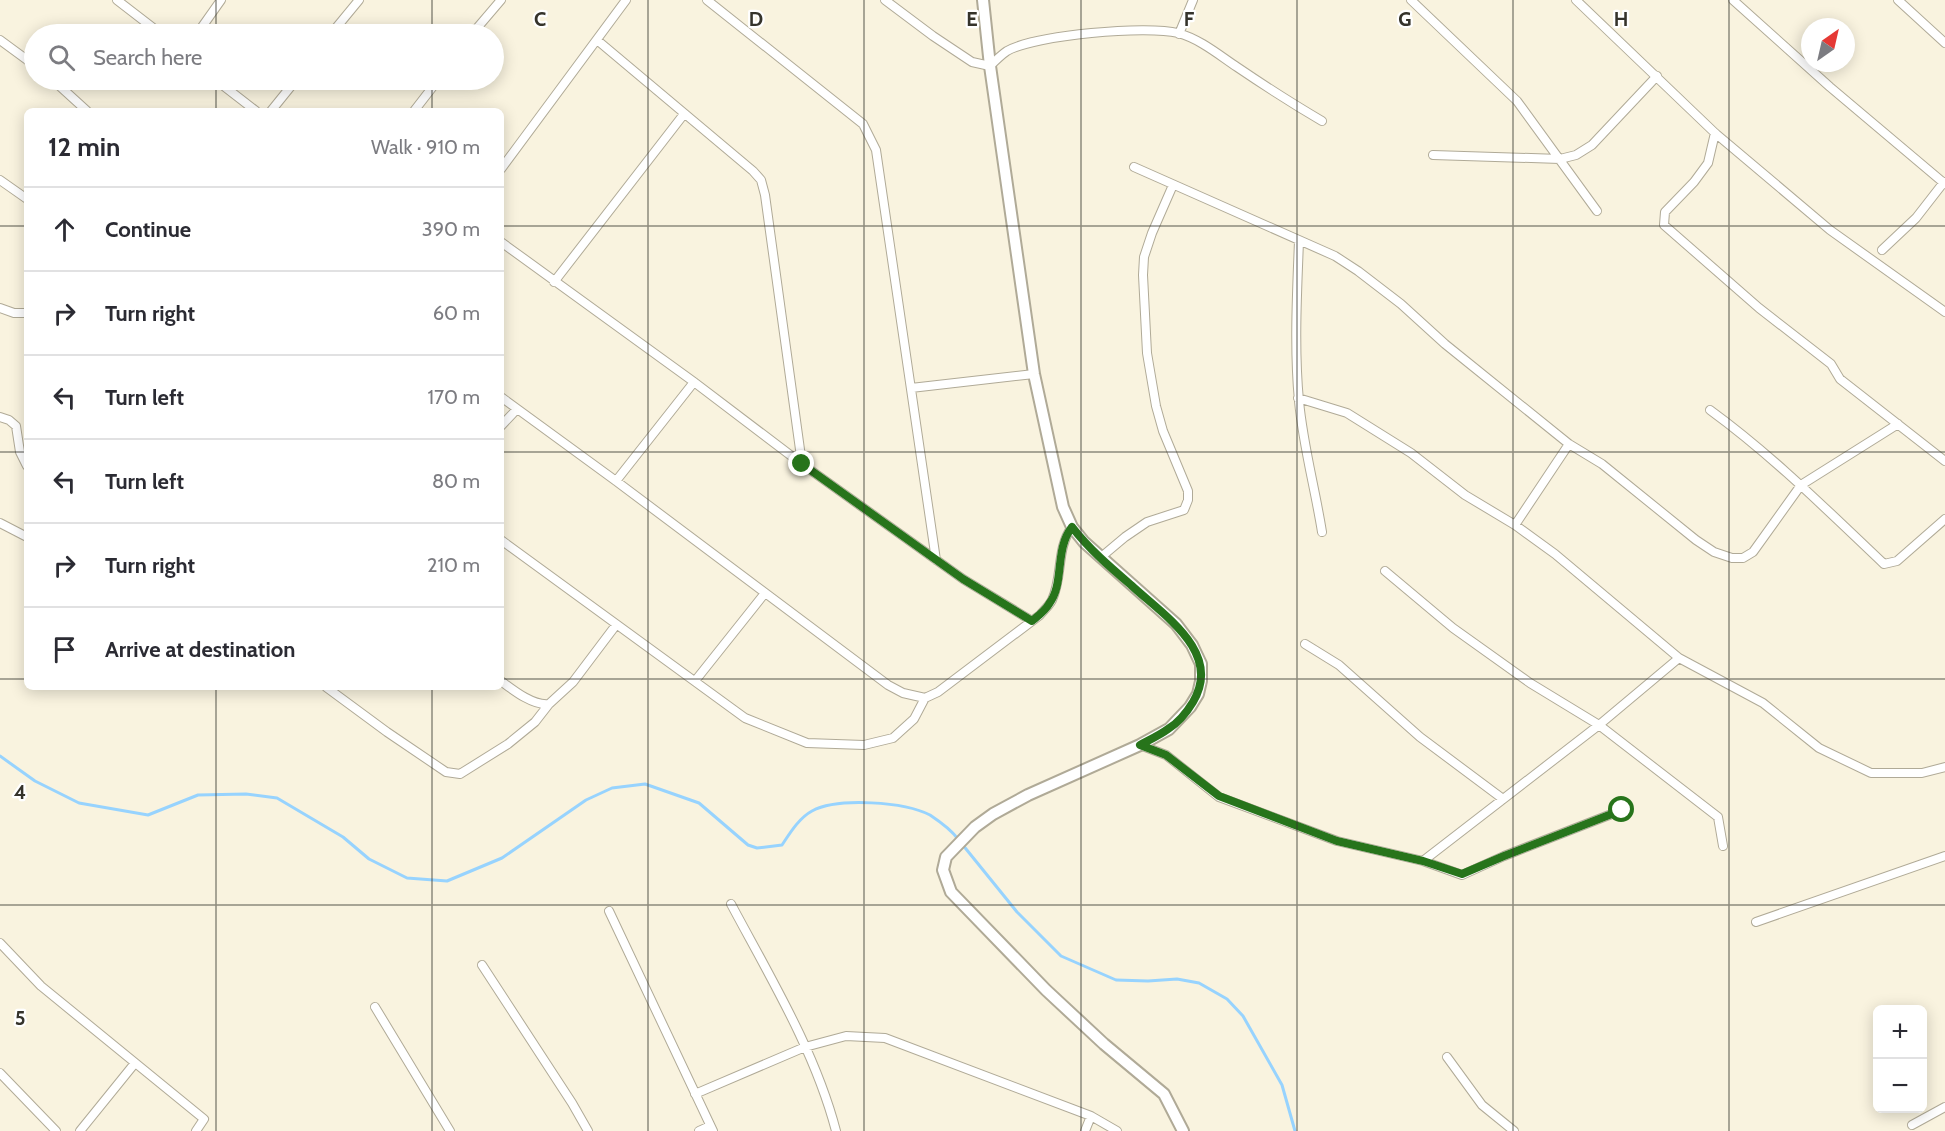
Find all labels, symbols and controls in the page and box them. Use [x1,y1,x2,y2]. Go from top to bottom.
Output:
text: C [534,7,546,31]
text: D [749,7,763,31]
text: E [966,7,978,31]
text: F [1184,7,1195,31]
text: G [1398,7,1412,31]
text: H [1614,7,1628,31]
north arrow [1801,18,1855,72]
search box [24,24,504,90]
icon: search [45,41,78,74]
text: Search here [93,44,202,71]
text: 12 min [48,131,120,163]
text: Walk · 910 m [371,135,480,159]
icon: ahead [48,213,81,246]
text: Continue [105,216,191,243]
text: 390 m [422,217,480,241]
icon: right [48,297,81,330]
text: Turn right [105,300,195,327]
text: 60 m [433,301,480,325]
icon: left [48,381,81,414]
text: Turn left [105,384,184,411]
text: 170 m [428,385,480,409]
route end [788,450,814,476]
icon: left [48,465,81,498]
text: Turn left [105,468,184,495]
text: 80 m [432,469,480,493]
icon: right [48,549,81,582]
text: Turn right [105,552,195,579]
text: 210 m [427,553,480,577]
icon: arrive [48,633,81,666]
text: Arrive at destination [105,636,295,663]
text: 4 [14,780,26,804]
route start [1608,796,1634,822]
map controls [1873,1005,1927,1113]
button: + [1873,1005,1927,1059]
text: 5 [15,1006,25,1030]
button: − [1873,1059,1927,1113]

